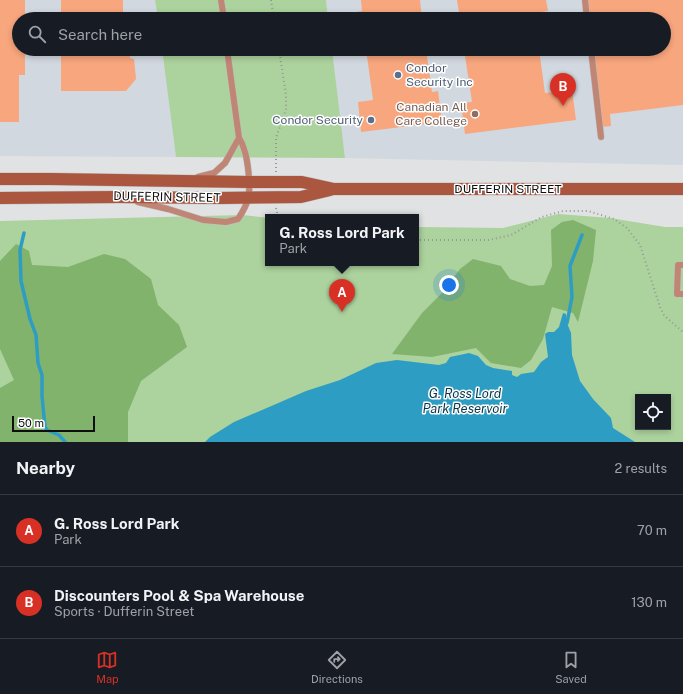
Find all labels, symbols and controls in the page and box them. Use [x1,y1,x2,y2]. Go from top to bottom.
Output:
search box [12,12,671,56]
icon: search [26,23,48,45]
text: Search here [58,26,142,43]
place label: Condor Security Inc [406,61,473,89]
marker: Condor Security Inc [393,70,403,80]
pin: B [550,73,576,106]
place label: Canadian All Care College [395,100,467,128]
marker: Canadian All Care College [470,109,480,119]
place label: Condor Security [272,113,364,127]
marker: Condor Security [366,115,376,125]
street label: DUFFERIN STREET [454,182,562,196]
street label: DUFFERIN STREET [113,189,221,205]
popup [265,214,419,266]
text: G. Ross Lord Park [279,224,405,241]
text: Park [279,241,307,256]
your location [439,275,459,295]
pin: A [329,279,355,312]
water label: G. Ross Lord Park Reservoir [422,386,508,416]
map controls [635,394,671,430]
button: locate [635,394,671,430]
scale bar [12,414,95,433]
text: 50 m [18,417,44,429]
text: Nearby [16,458,75,478]
text: 2 results [615,461,667,476]
text: G. Ross Lord Park [54,515,179,532]
text: A [24,523,34,538]
text: 70 m [637,523,667,538]
text: Park [54,532,82,547]
text: Discounters Pool & Spa Warehouse [54,587,304,604]
text: B [25,595,33,610]
text: 130 m [631,595,667,610]
text: Sports · Dufferin Street [54,604,194,619]
tab: Map [96,649,119,685]
tab: Directions [311,649,363,685]
tab: Saved [555,649,587,685]

